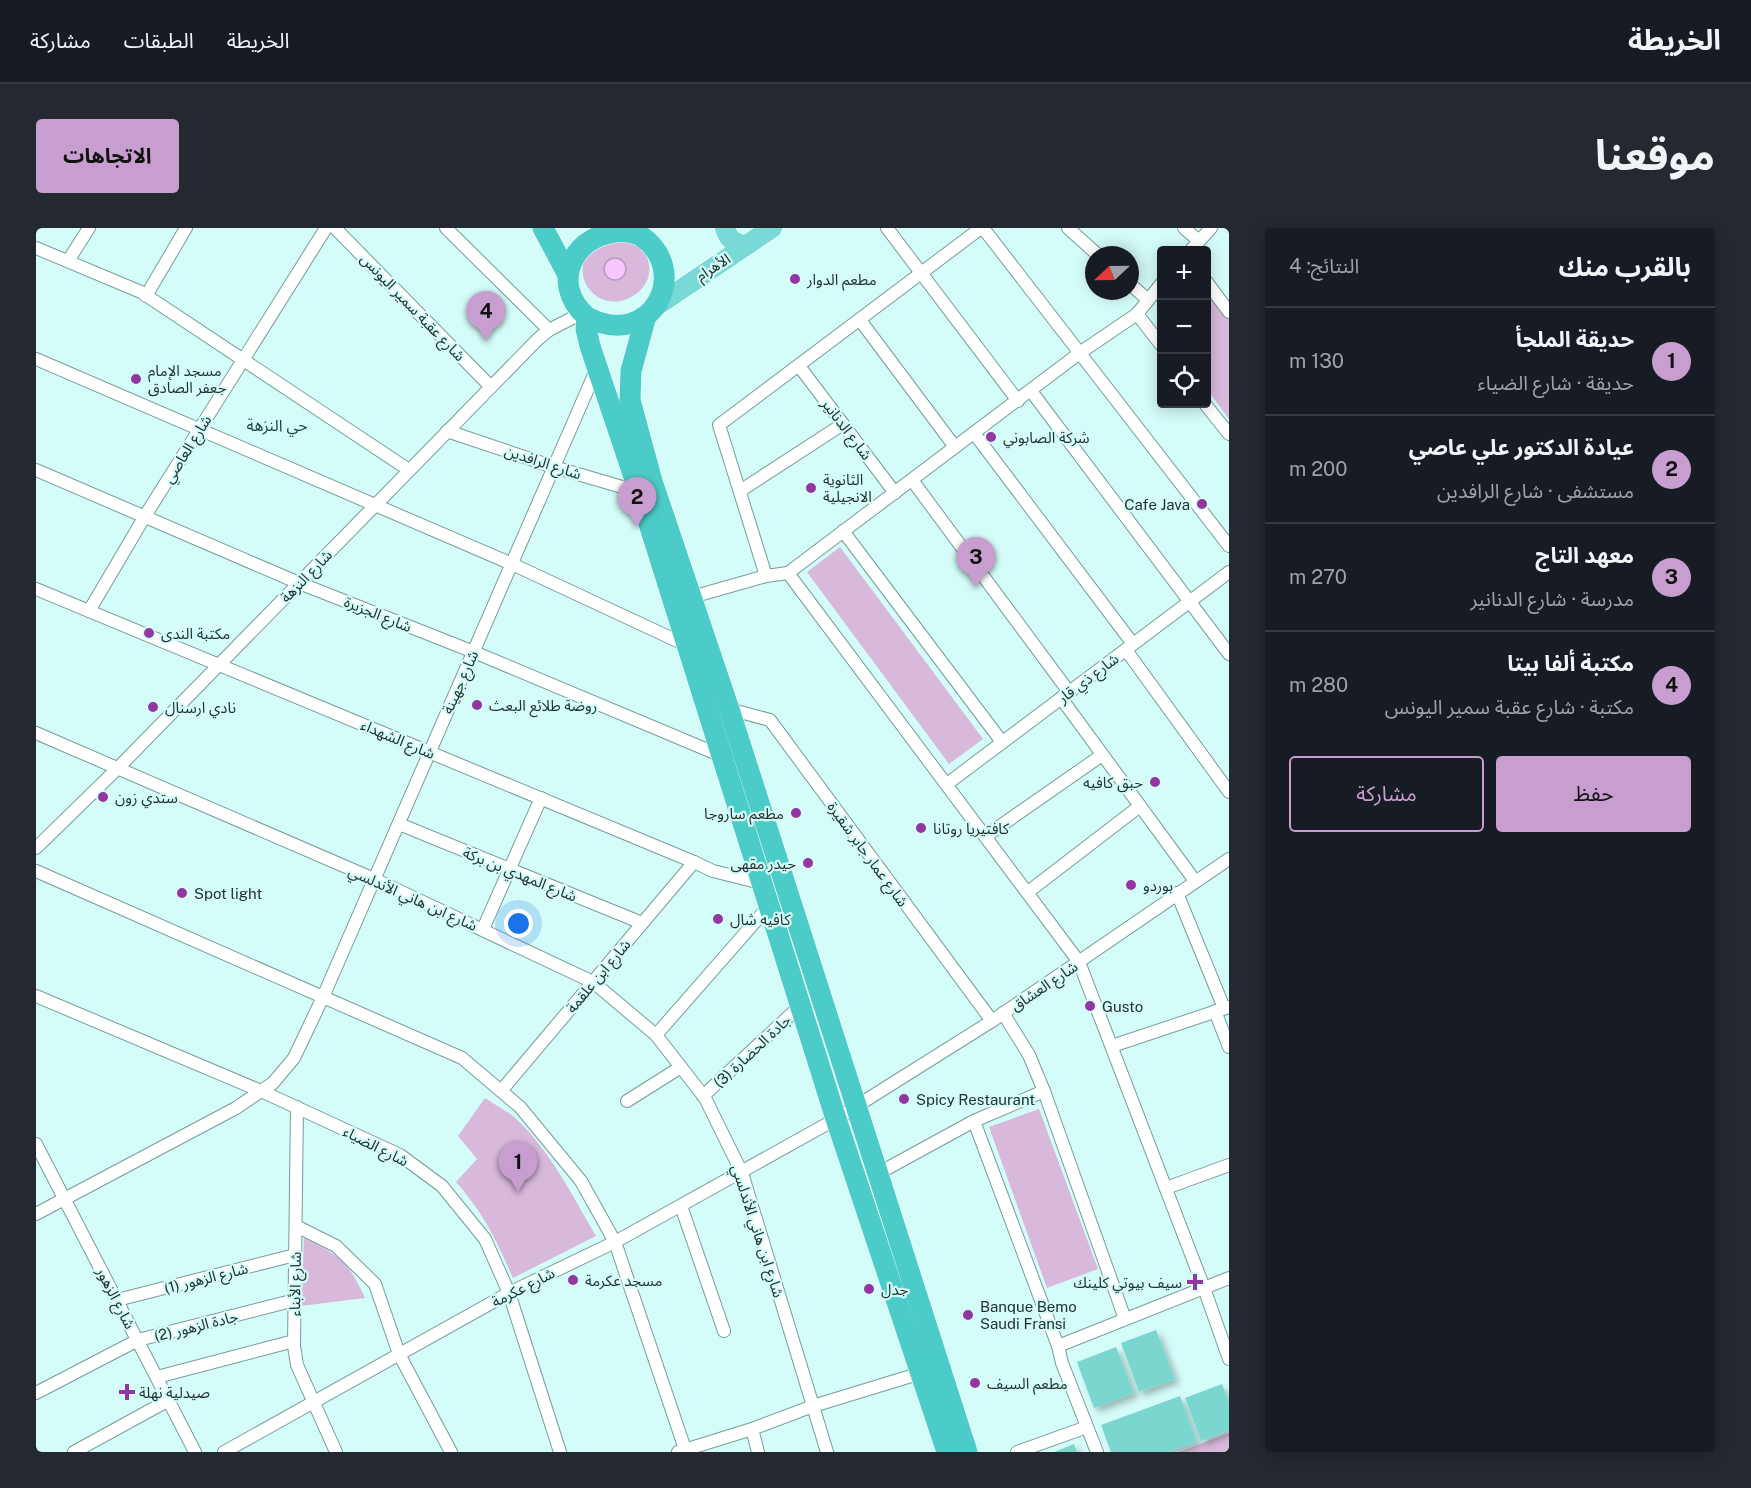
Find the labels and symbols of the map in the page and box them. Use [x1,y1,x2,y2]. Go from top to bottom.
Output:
north arrow [1085,246,1139,300]
street label: شارع عقبة سمير اليونس [354,250,469,367]
street label: الأهرام [693,250,735,287]
place label: مطعم الدوار [806,271,877,291]
marker: مطعم الدوار [788,272,802,286]
pin: 4 [466,291,506,341]
place label: مسجد الإمام جعفر الصادق [148,362,227,397]
marker: مسجد الإمام جعفر الصادق [129,372,143,386]
street label: شارع الدنانير [815,394,876,466]
street label: شارع العاصي [159,412,218,488]
district label: حي النزهة [246,416,308,437]
place label: شركة الصابوني [1003,429,1090,449]
marker: شركة الصابوني [984,430,998,444]
street label: شارع الرافدين [501,442,584,486]
place label: الثانوية الانجيلية [823,471,872,505]
pin: 2 [618,478,656,527]
marker: الثانوية الانجيلية [804,481,818,495]
place label: Cafe Java [1124,496,1190,513]
marker: Cafe Java [1195,497,1209,511]
pin: 3 [956,538,996,587]
street label: شارع النزهة [277,546,338,609]
street label: شارع الجزيرة [340,593,414,639]
place label: مكتبة الندى [161,625,230,643]
marker: مكتبة الندى [142,626,156,640]
street label: شارع جهينة [439,648,485,718]
street label: شارع ذي قار [1053,650,1124,710]
place label: روضة طلائع البعث [489,697,597,718]
marker: روضة طلائع البعث [470,698,484,712]
place label: نادي ارسنال [165,699,236,719]
marker: نادي ارسنال [146,700,160,714]
street label: شارع الشهداء [357,716,438,766]
place label: حبق كافيه [1083,774,1143,793]
marker: حبق كافيه [1148,775,1162,789]
place label: ستدي زون [115,789,178,809]
marker: ستدي زون [96,790,110,804]
street label: شارع عمار جابر شقيرة [821,798,912,912]
place label: مطعم ساروجا [704,805,784,825]
marker: مطعم ساروجا [789,806,803,820]
place label: كافتيريا روتانا [933,820,1010,838]
marker: كافتيريا روتانا [914,821,928,835]
street label: شارع المهدي بن بركة [459,843,580,908]
place label: حيدر مقهى [730,855,796,873]
marker: حيدر مقهى [801,856,815,870]
street label: شارع ابن هاني الأندلسي [345,862,480,938]
place label: بوردو [1143,877,1173,895]
marker: بوردو [1124,878,1138,892]
place label: Spot light [194,885,262,902]
marker: Spot light [175,886,189,900]
your location [504,909,533,938]
place label: كافيه شال [730,911,791,929]
marker: كافيه شال [711,912,725,926]
street label: شارع ابن علقمة [562,936,637,1019]
street label: شارع العشاق [1007,957,1083,1018]
place label: Gusto [1102,998,1143,1015]
marker: Gusto [1083,999,1097,1013]
street label: جادة الحضارة (3) [710,1011,795,1092]
place label: Spicy Restaurant [916,1091,1035,1108]
marker: Spicy Restaurant [897,1092,911,1106]
street label: شارع الضياء [339,1122,412,1173]
pin: 1 [498,1142,538,1192]
street label: شارع ابن هاني الأندلسي [725,1162,788,1301]
street label: شارع الأبناء [286,1251,308,1317]
street label: شارع الزهور (1) [162,1259,251,1301]
street label: شارع الزهور [89,1263,139,1334]
street label: شارع عكرمة [489,1264,559,1314]
place label: مسجد عكرمة [585,1272,662,1290]
marker: مسجد عكرمة [566,1273,580,1287]
marker: سيف بيوتي كلينك [1186,1273,1204,1291]
place label: سيف بيوتي كلينك [1073,1274,1182,1294]
place label: جدل [881,1281,908,1299]
marker: جدل [862,1282,876,1296]
place label: Banque Bemo Saudi Fransi [980,1298,1077,1332]
street label: جادة الزهور (2) [152,1307,240,1346]
marker: Banque Bemo Saudi Fransi [961,1308,975,1322]
place label: مطعم السيف [987,1375,1068,1395]
marker: مطعم السيف [968,1376,982,1390]
place label: صيدلية نهلة [139,1384,210,1402]
marker: صيدلية نهلة [120,1385,134,1399]

